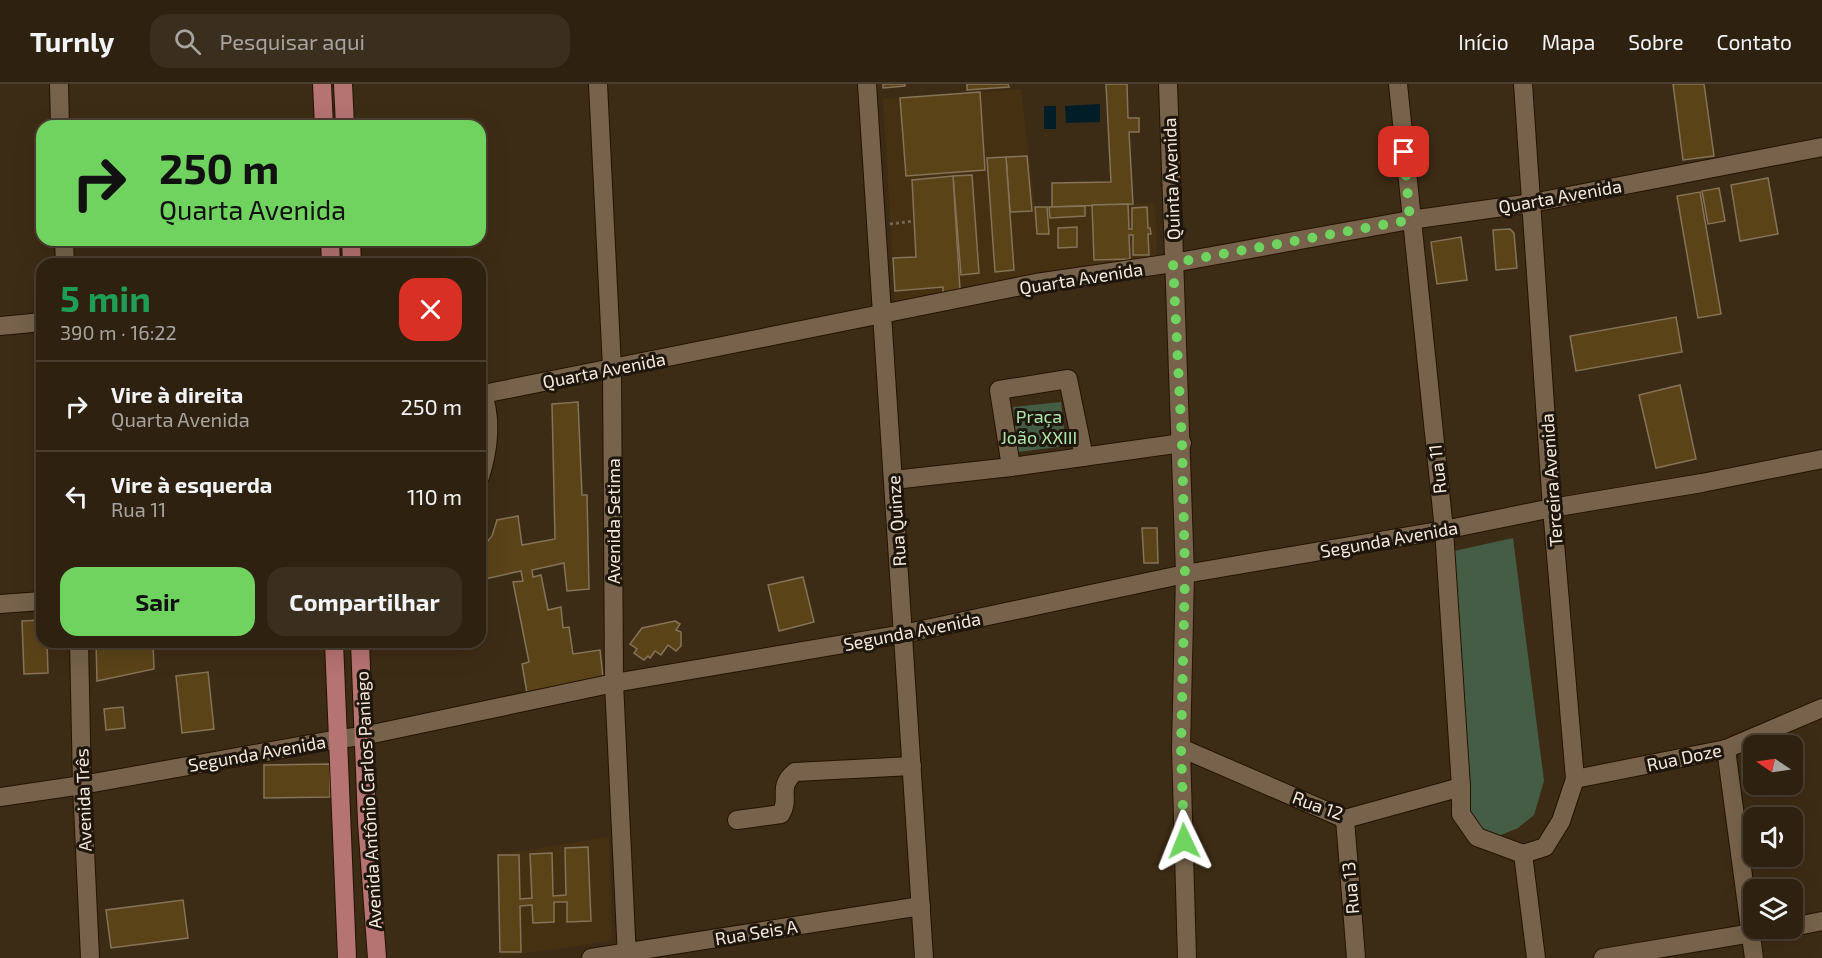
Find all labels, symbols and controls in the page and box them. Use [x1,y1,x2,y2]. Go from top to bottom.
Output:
search box [150,14,570,68]
text: Turnly [30,24,114,58]
icon: search [171,25,204,58]
text: Pesquisar aqui [219,28,365,54]
text: Início [1458,29,1509,54]
text: Mapa [1542,29,1595,54]
text: Sobre [1628,29,1683,54]
text: Contato [1716,29,1792,54]
street label: Quinta Avenida [1158,117,1184,241]
pin [1378,126,1429,177]
icon: arrive [1387,135,1420,168]
text: 250 m [159,142,279,192]
icon: right [60,144,138,222]
street label: Quarta Avenida [1497,174,1623,218]
text: Quarta Avenida [159,193,346,225]
street label: Quarta Avenida [1018,257,1144,299]
text: 5 min [60,276,151,319]
button: close [399,278,462,341]
text: 390 m · 16:22 [60,320,177,344]
street label: Quarta Avenida [541,347,667,393]
text: Vire à direita [111,381,243,407]
icon: right [60,390,93,423]
text: 250 m [400,393,462,419]
park label: Praça João XXIII [1001,405,1077,448]
text: Quarta Avenida [111,407,250,431]
street label: Terceira Avenida [1535,413,1567,547]
street label: Rua 11 [1423,443,1451,495]
street label: Avenida Setima [602,458,624,584]
text: Vire à esquerda [111,471,272,497]
street label: Rua Quinze [882,475,910,567]
icon: left [60,480,93,513]
text: 110 m [407,483,462,509]
text: Rua 11 [111,497,166,521]
street label: Segunda Avenida [1318,516,1460,562]
button: Sair [60,567,255,636]
button: Compartilhar [267,567,462,636]
street label: Segunda Avenida [842,607,982,655]
street label: Avenida Antônio Carlos Paniago [350,671,386,929]
street label: Segunda Avenida [186,730,328,776]
north arrow [1743,735,1803,795]
map controls [1743,735,1803,939]
street label: Rua Doze [1644,738,1724,776]
street label: Avenida Três [70,748,96,852]
street label: Rua 12 [1290,786,1346,824]
button: sound [1743,807,1803,867]
position arrow [1152,809,1216,873]
street label: Rua 13 [1337,861,1363,915]
button: layers [1743,879,1803,939]
street label: Rua Seis A [713,914,800,949]

